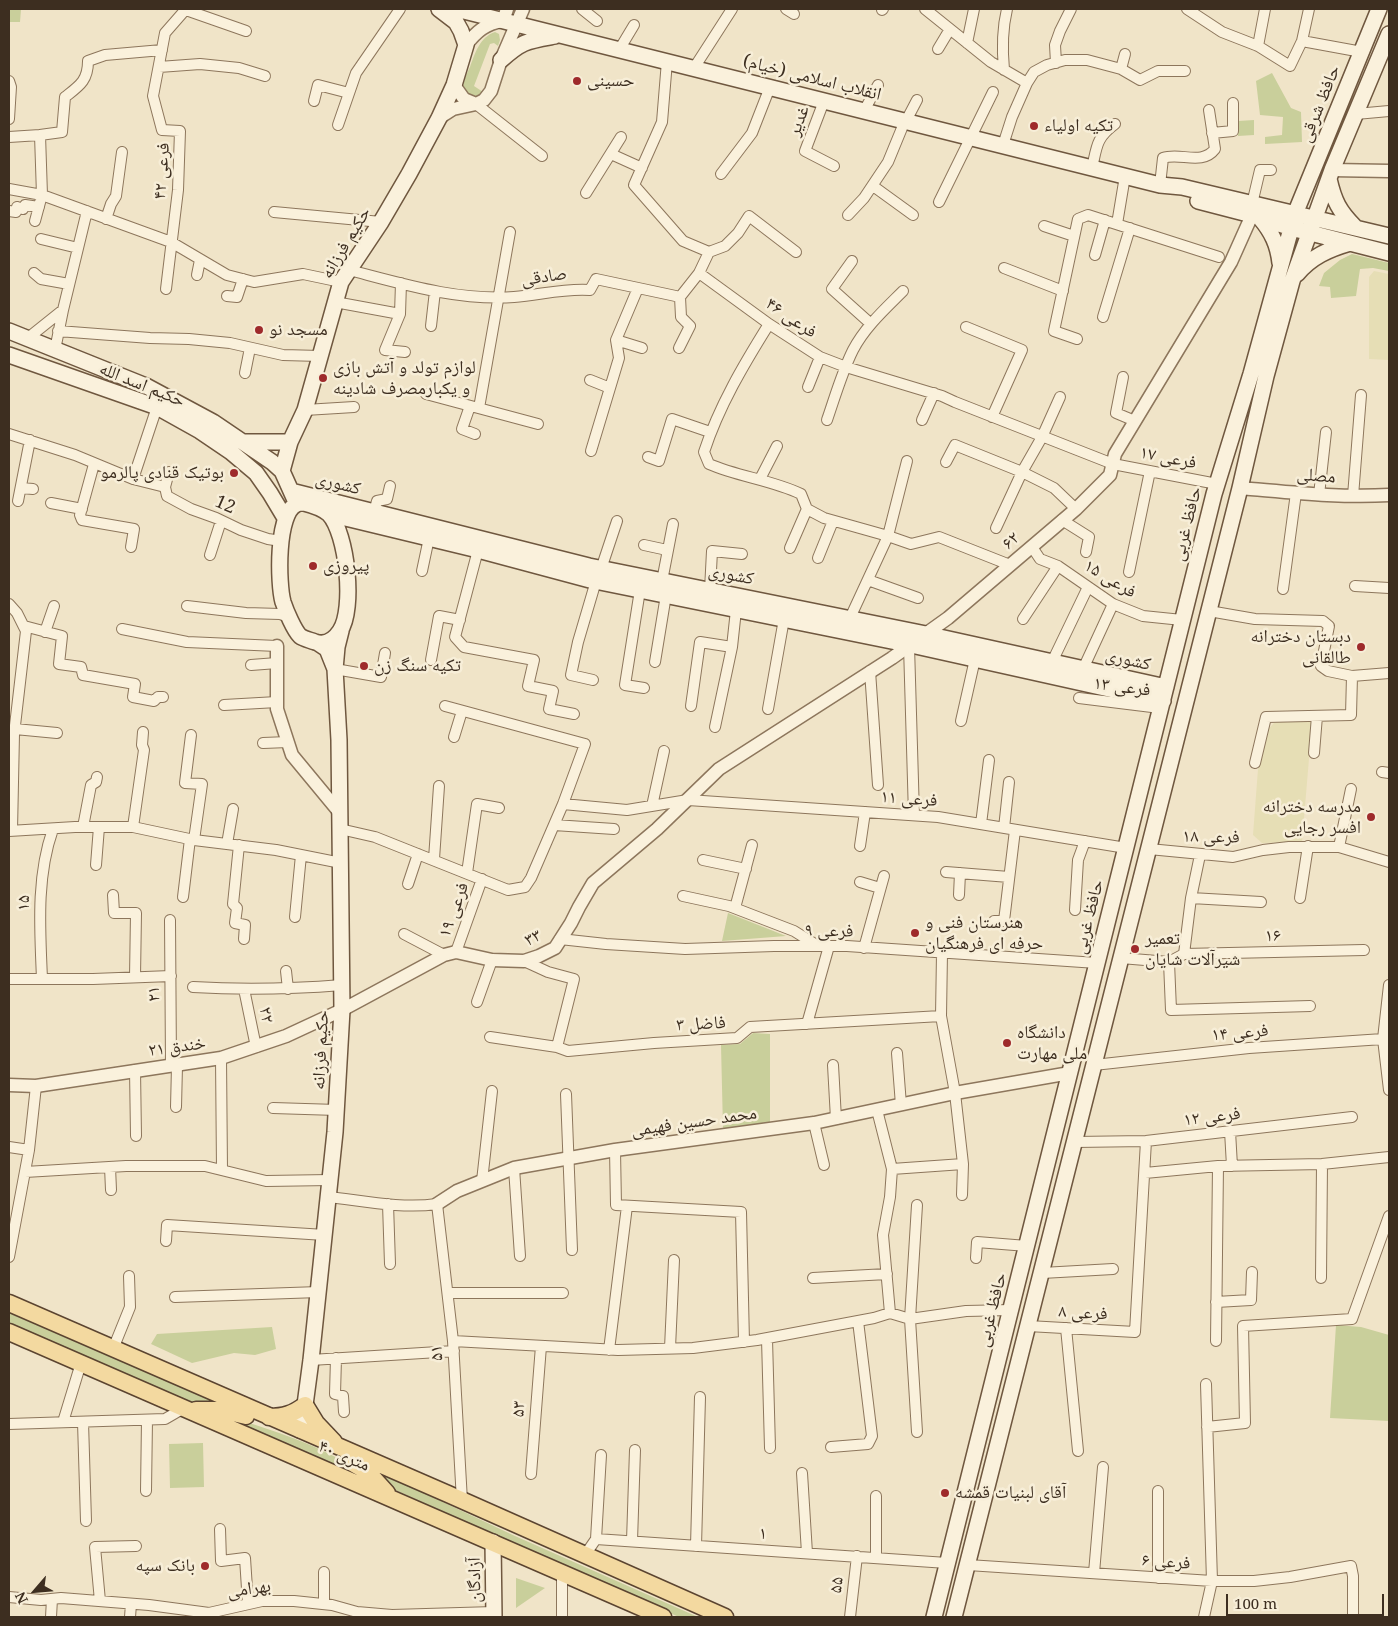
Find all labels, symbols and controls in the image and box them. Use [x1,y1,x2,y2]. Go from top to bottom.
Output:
street label: انقلاب اسلامی (خیام) [741,50,883,106]
street label: حافظ شرقی [1295,62,1345,146]
place label: حسینی [587,70,634,92]
marker: حسینی [571,75,583,87]
street label: غدیر [783,103,815,139]
place label: تکیه اولیاء [1044,115,1113,137]
marker: تکیه اولیاء [1028,120,1040,132]
street label: فرعی ۴۲ [149,142,175,200]
street label: حکیم فرزانه [316,203,376,283]
street label: صادقی [520,263,568,291]
street label: فرعی ۴۶ [761,293,821,343]
place label: مسجد نو [269,319,328,341]
marker: مسجد نو [253,324,265,336]
place label: لوازم تولد و آتش بازی و یکبارمصرف شادینه [333,357,476,399]
street label: حکیم اسد الله [96,358,188,412]
marker: لوازم تولد و آتش بازی و یکبارمصرف شادینه [317,372,329,384]
street label: فرعی ۱۷ [1138,442,1198,474]
place label: بوتیک قنادی پالرمو [100,462,224,484]
street label: مصلی [1296,464,1336,488]
marker: بوتیک قنادی پالرمو [228,467,240,479]
street label: کشوری [313,468,363,500]
street label: حافظ غربی [1167,485,1207,563]
street label: 12 [211,491,239,519]
street label: ۶۲ [998,528,1024,554]
place label: پیروزی [323,555,369,577]
street label: فرعی ۱۵ [1080,555,1140,603]
marker: پیروزی [307,560,319,572]
street label: کشوری [706,560,756,590]
place label: دبستان دخترانه طالقانی [1250,626,1351,669]
marker: دبستان دخترانه طالقانی [1355,641,1367,653]
street label: کشوری [1103,644,1153,676]
place label: تکیه سنگ زن [374,655,461,677]
marker: تکیه سنگ زن [358,660,370,672]
street label: فرعی ۱۳ [1092,673,1152,701]
street label: فرعی ۱۱ [880,786,938,812]
place label: مدرسه دخترانه افسر رجایی [1263,796,1361,839]
marker: مدرسه دخترانه افسر رجایی [1365,811,1377,823]
street label: فرعی ۱۸ [1182,826,1240,848]
street label: حافظ غربی [1069,878,1109,956]
street label: فرعی ۱۹ [434,879,474,941]
street label: ۱۵ [13,895,35,911]
place label: هنرستان فنی و حرفه ای فرهنگیان [925,912,1043,954]
street label: فرعی ۹ [804,920,854,942]
street label: ۳۳ [521,925,545,951]
street label: ۱۶ [1265,925,1281,947]
marker: هنرستان فنی و حرفه ای فرهنگیان [909,927,921,939]
place label: تعمیر شیرآلات شایان [1145,928,1240,971]
marker: تعمیر شیرآلات شایان [1129,943,1141,955]
street label: ۲۱ [143,986,165,1002]
street label: ۲۲ [254,1005,278,1025]
street label: حکیم فرزانه [308,1010,334,1090]
street label: فاضل ۳ [676,1012,726,1036]
street label: فرعی ۱۴ [1211,1020,1269,1046]
place label: دانشگاه ملی مهارت [1017,1022,1087,1064]
street label: ۲۱ خندق [147,1032,207,1062]
marker: دانشگاه ملی مهارت [1001,1037,1013,1049]
street label: محمد حسین فهیمی [630,1102,758,1142]
street label: فرعی ۱۲ [1182,1103,1242,1131]
street label: حافظ غربی [972,1271,1012,1349]
street label: فرعی ۸ [1058,1301,1108,1325]
street label: ۵۱ [426,1344,448,1362]
street label: ۵۳ [508,1400,530,1418]
street label: ۴۰ متری [315,1436,373,1476]
place label: آقای لبنیات قمشه [955,1482,1066,1504]
marker: آقای لبنیات قمشه [939,1487,951,1499]
street label: ۱ [758,1523,768,1545]
street label: فرعی ۶ [1141,1550,1191,1574]
place label: بانک سپه [135,1555,195,1577]
street label: آزادگان [464,1557,486,1603]
marker: بانک سپه [199,1560,211,1572]
north arrow [10,1566,60,1616]
street label: بهرامی [226,1575,272,1603]
street label: ۵۵ [825,1576,849,1594]
scale bar [1228,1584,1386,1616]
text: N [10,1589,32,1607]
text: 100 m [1234,1593,1277,1613]

